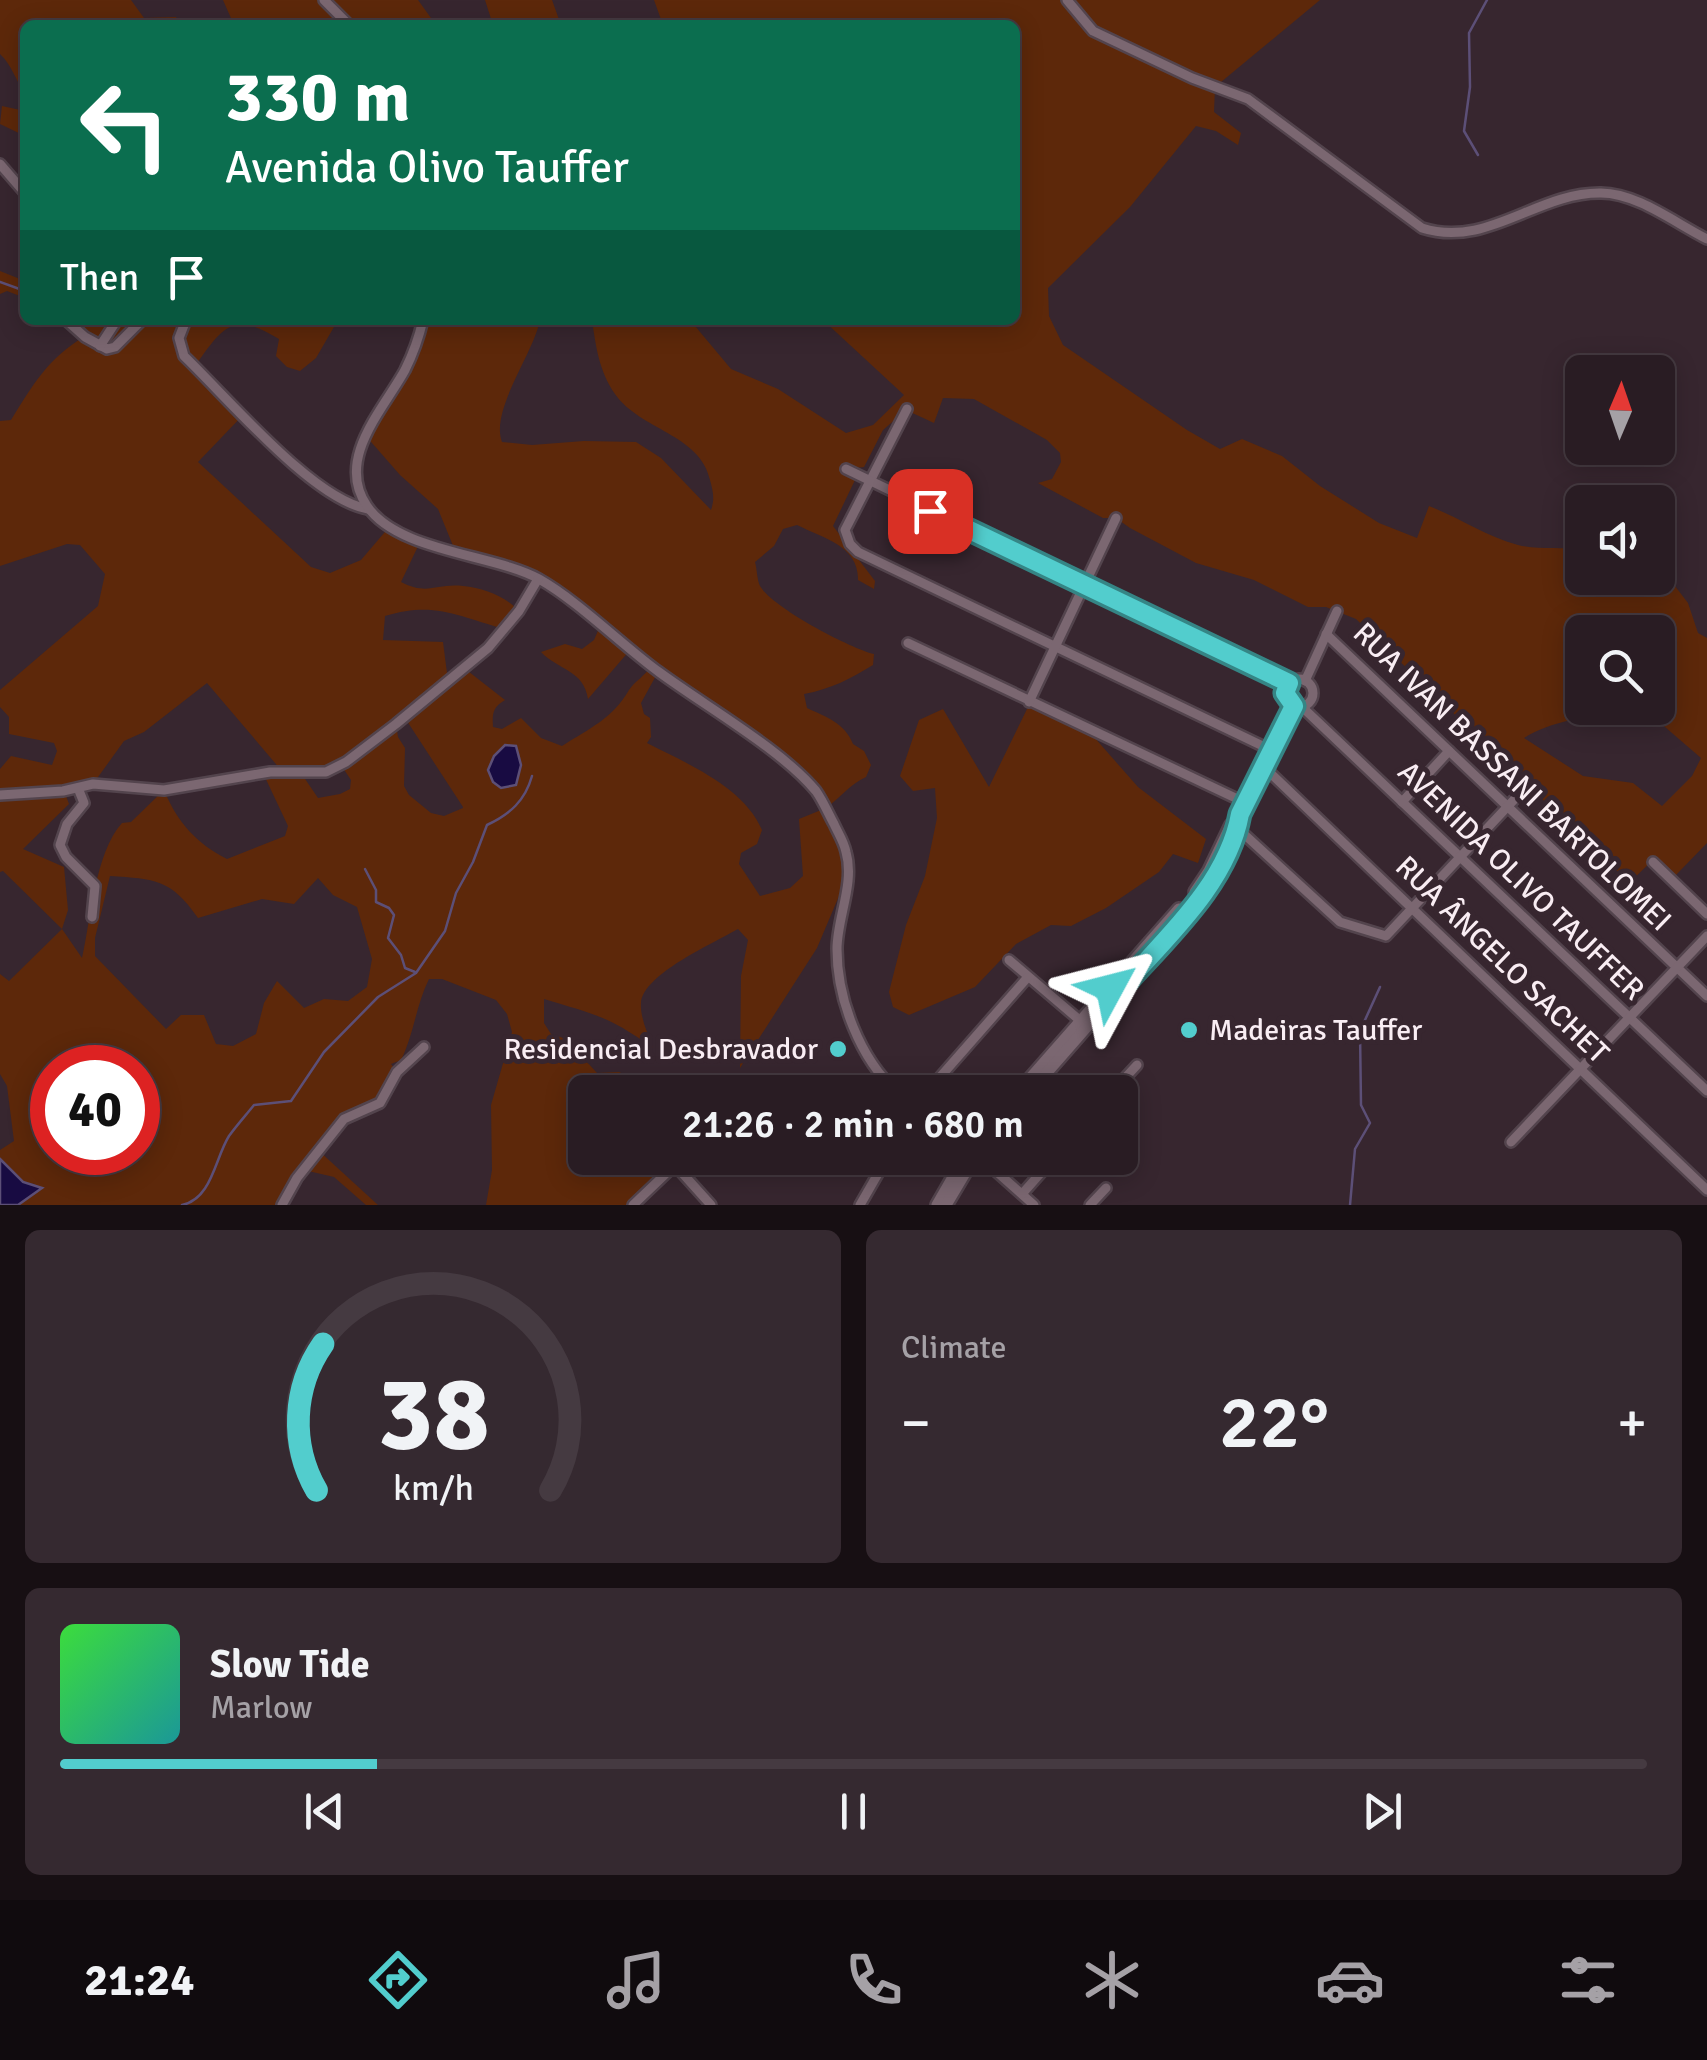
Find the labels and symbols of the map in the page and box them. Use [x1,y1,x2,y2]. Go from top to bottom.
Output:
north arrow [1565,355,1675,465]
pin [888,469,973,554]
street label: RUA IVAN BASSANI BARTOLOMEI [1345,615,1679,939]
street label: AVENIDA OLIVO TAUFFER [1390,754,1652,1008]
street label: RUA ÂNGELO SACHET [1387,848,1617,1072]
position arrow [1058,936,1162,1040]
place label: Madeiras Tauffer [1209,1012,1422,1049]
marker: Madeiras Tauffer [1178,1019,1200,1041]
place label: Residencial Desbravador [503,1031,818,1068]
marker: Residencial Desbravador [827,1038,849,1060]
speed limit sign: 40 [30,1045,160,1175]

